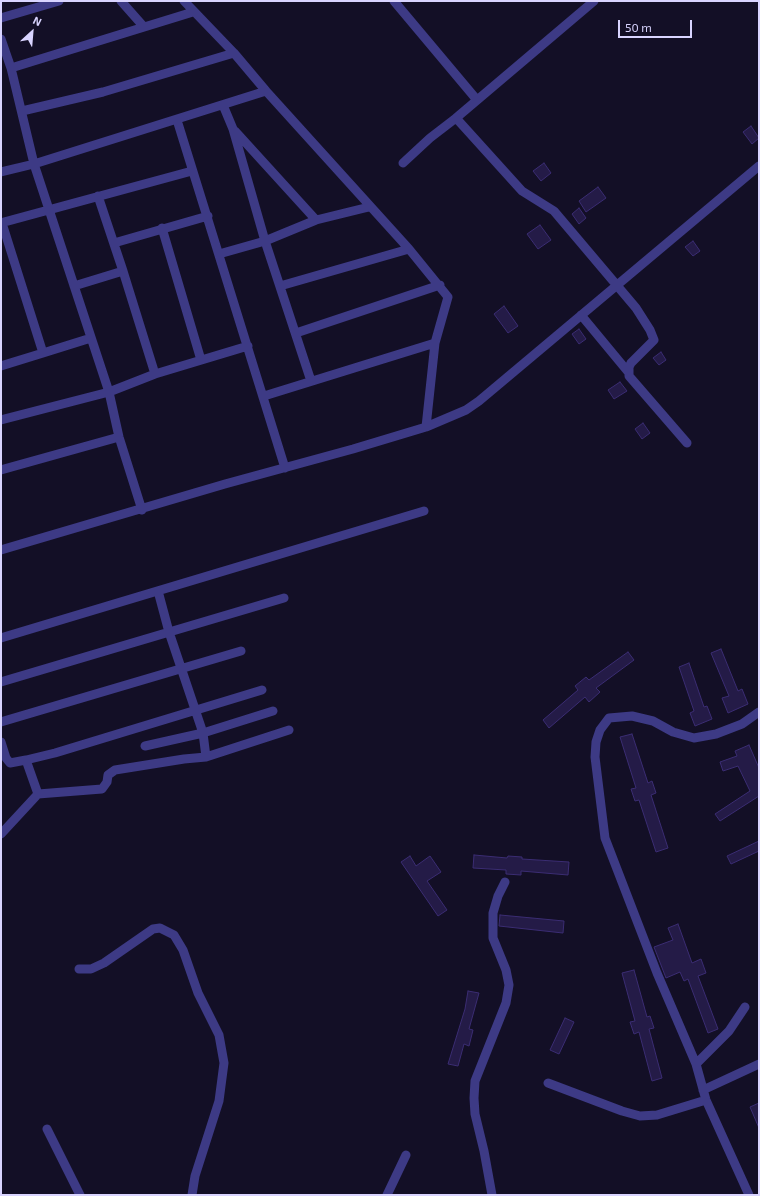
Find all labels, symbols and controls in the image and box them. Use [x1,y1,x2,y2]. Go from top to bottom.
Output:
north arrow [12,12,52,52]
scale bar [620,12,694,38]
text: N [31,13,44,28]
text: 50 m [625,20,652,34]

